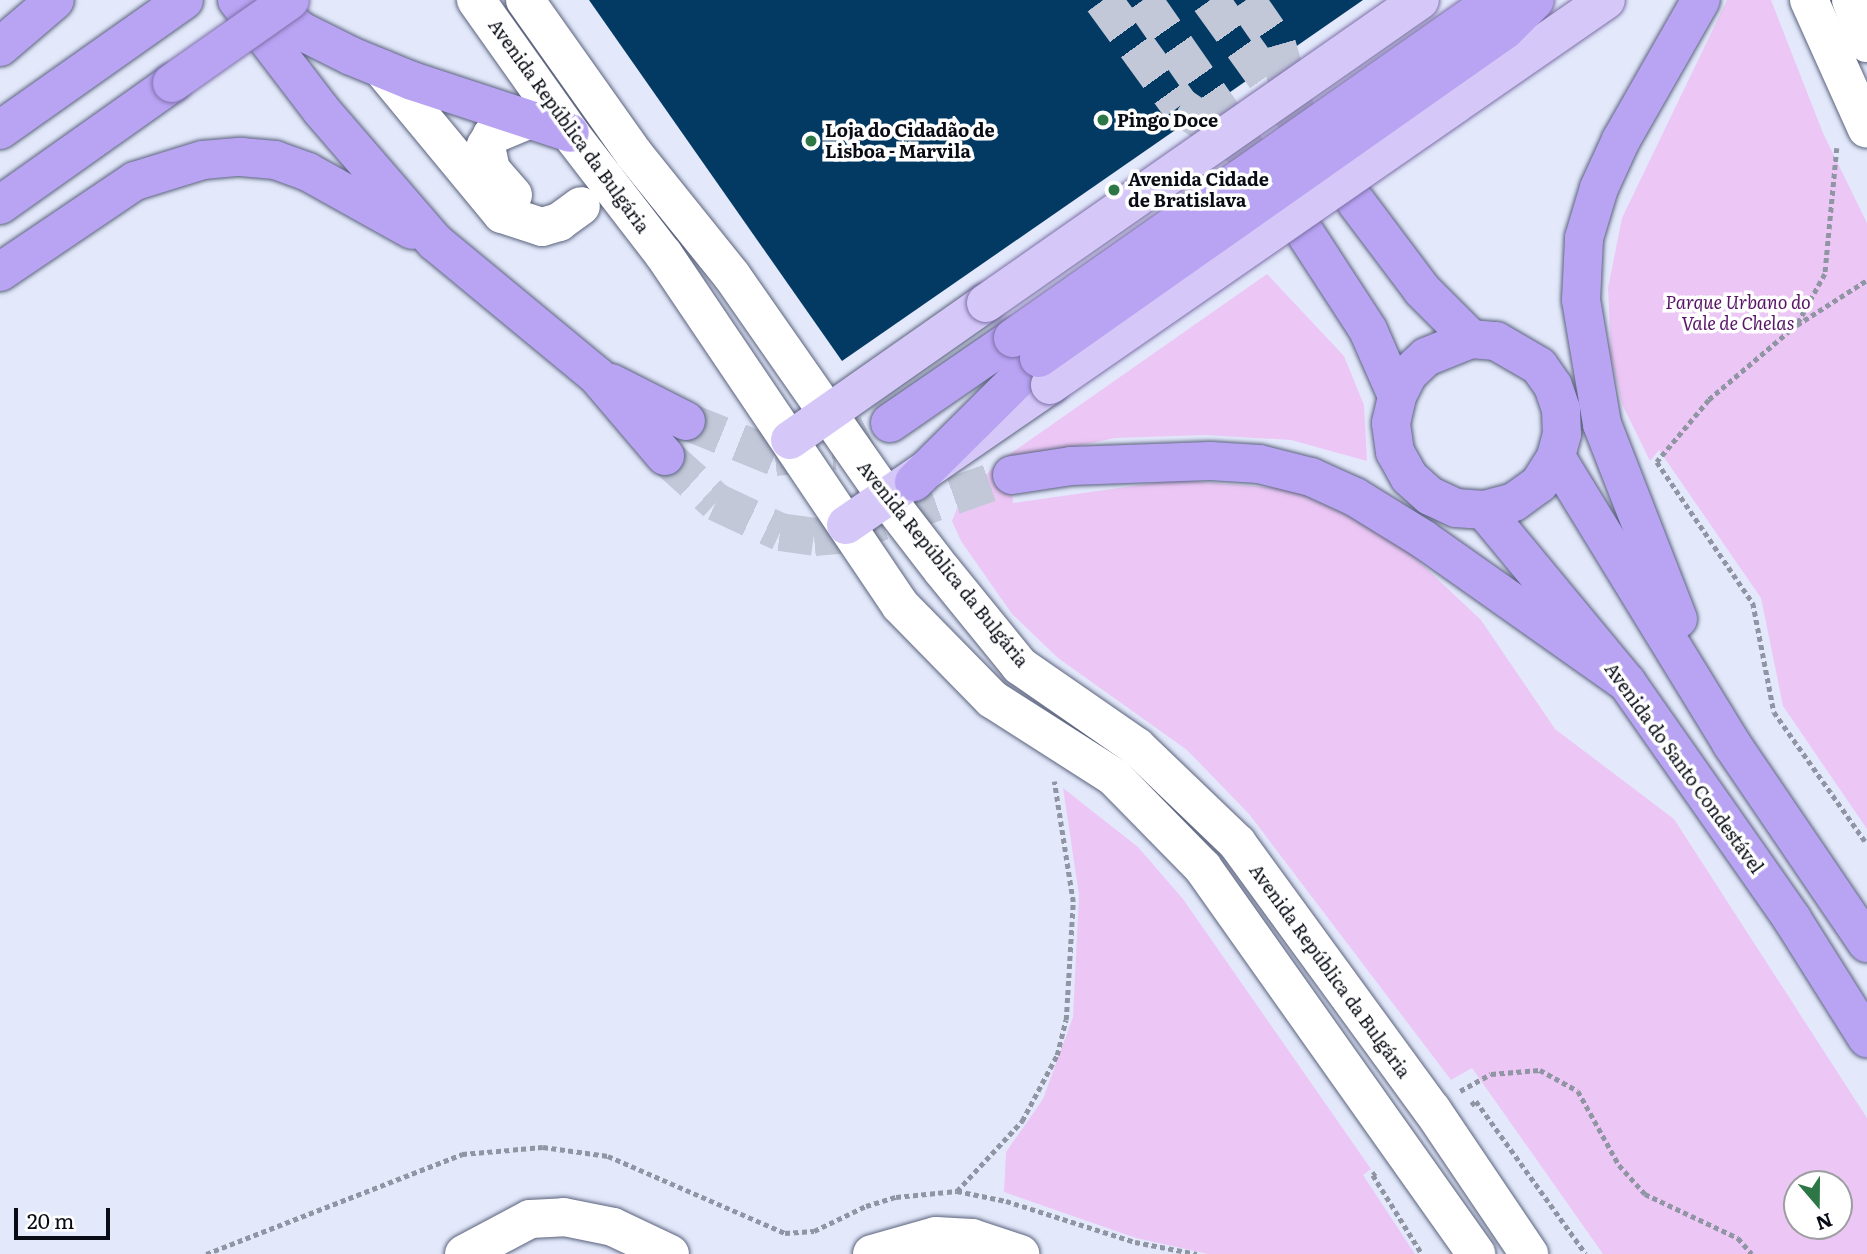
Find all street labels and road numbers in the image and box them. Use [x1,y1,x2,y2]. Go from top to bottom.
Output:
street label: Avenida República da Bulgária [484,15,654,237]
street label: Avenida República da Bulgária [853,457,1033,671]
street label: Avenida do Santo Condestável [1600,658,1768,878]
street label: Avenida República da Bulgária [1245,860,1415,1082]

